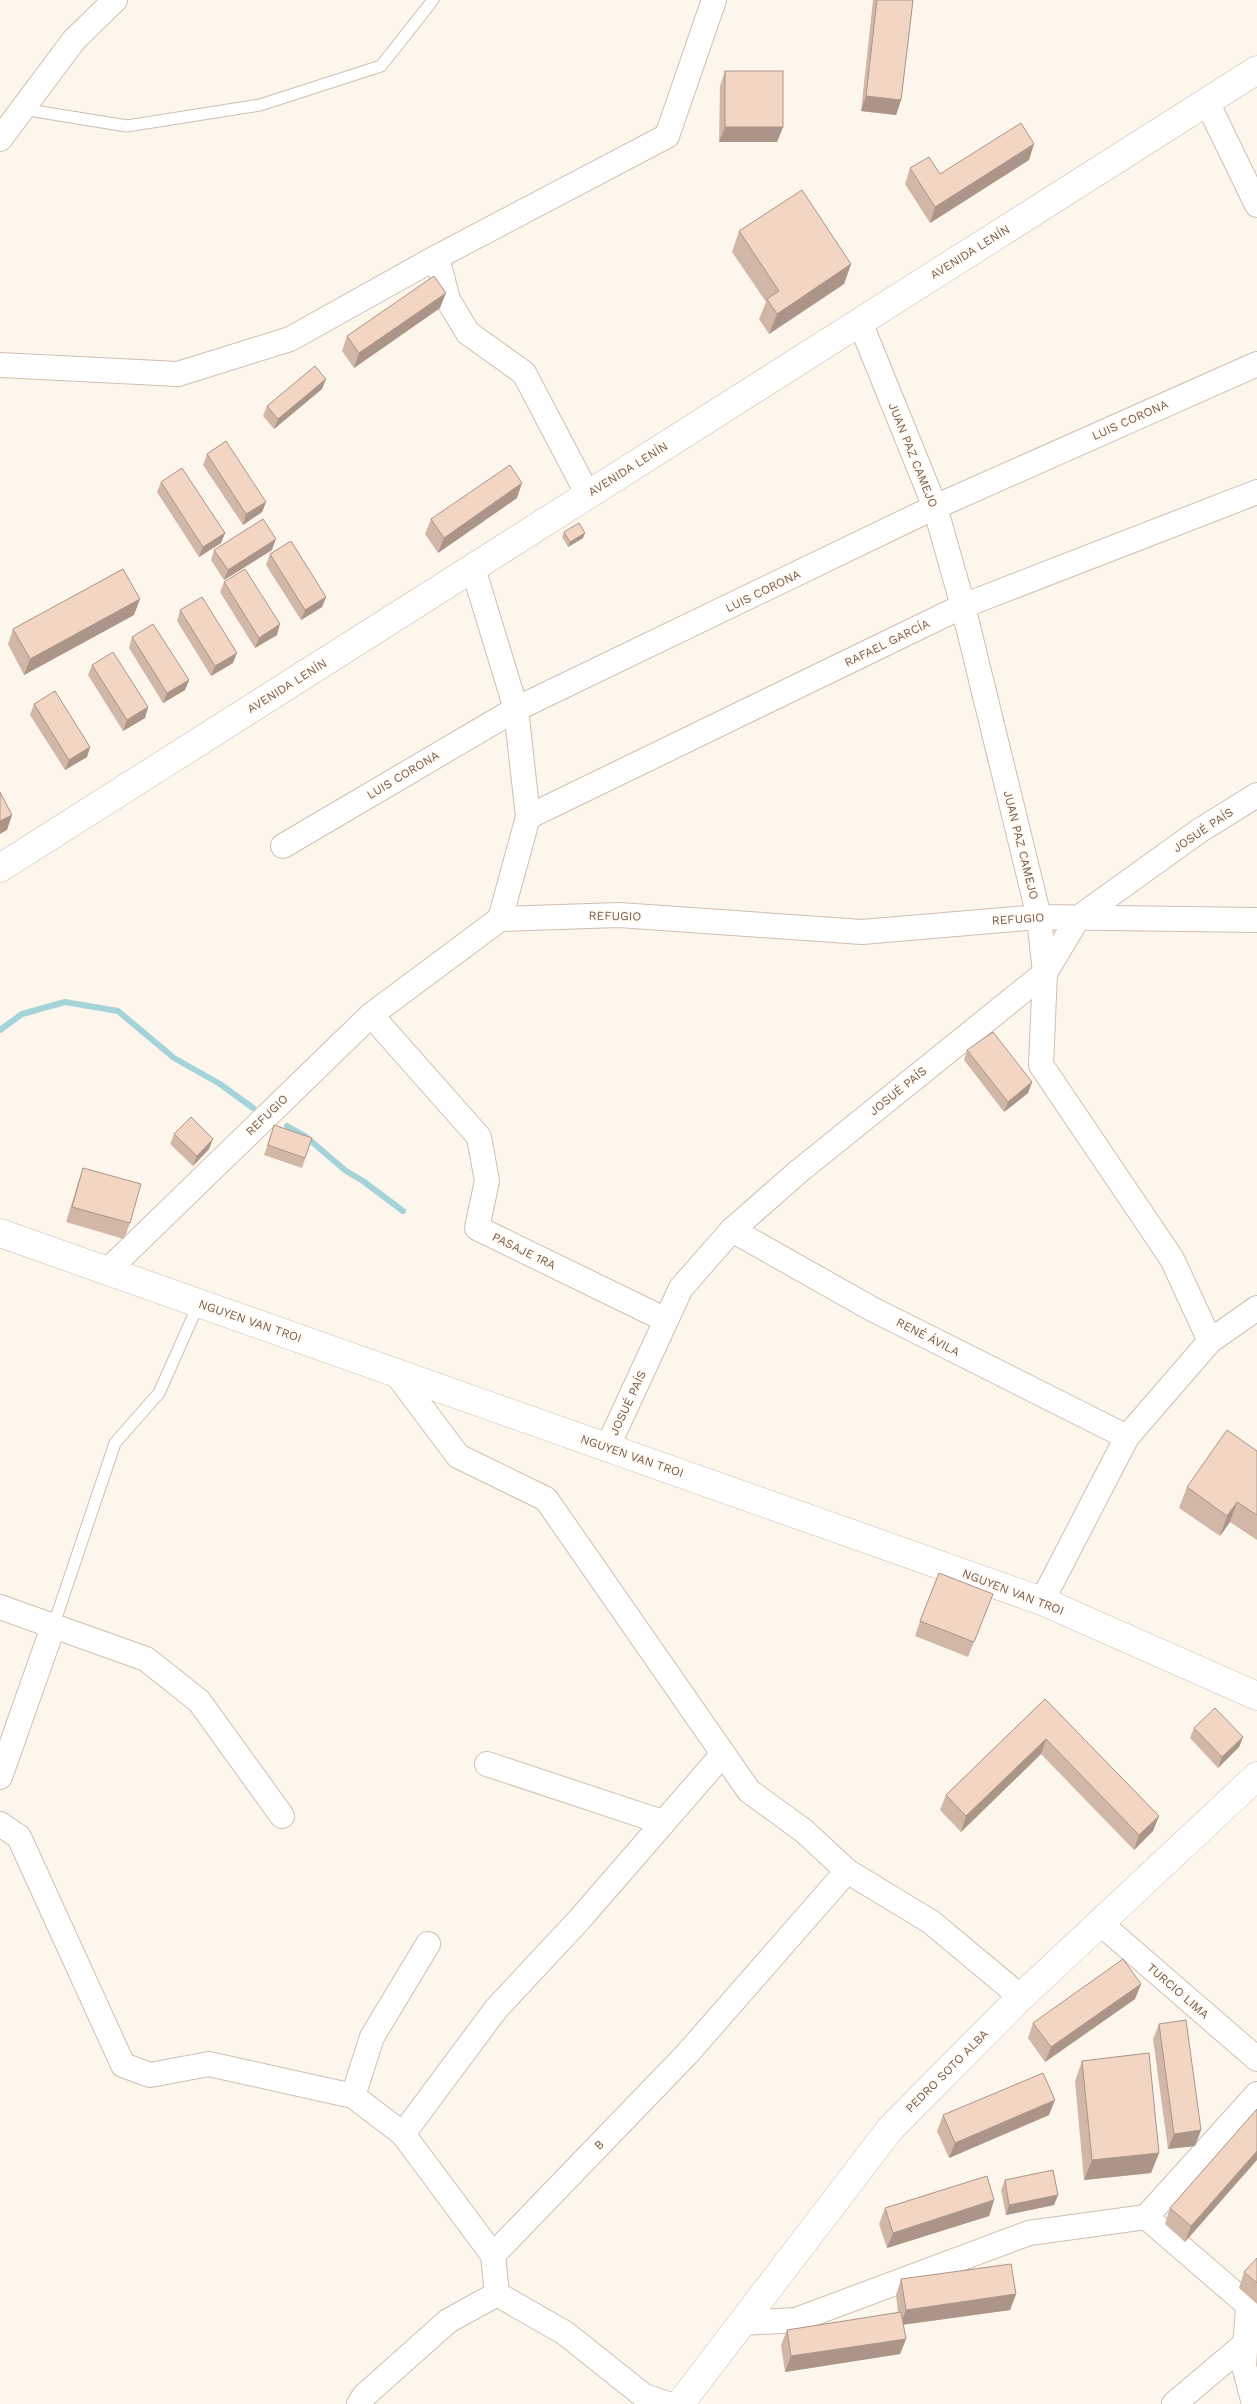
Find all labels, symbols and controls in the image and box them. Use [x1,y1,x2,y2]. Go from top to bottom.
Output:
street label: AVENIDA LENÍN [928,222,1012,282]
street label: LUIS CORONA [1090,397,1170,443]
street label: JUAN PAZ CAMEJO [886,401,940,509]
street label: AVENIDA LENÍN [586,439,670,499]
street label: LUIS CORONA [723,567,803,615]
street label: RAFAEL GARCÍA [842,616,932,670]
street label: AVENIDA LENÍN [245,656,329,716]
street label: LUIS CORONA [364,748,442,802]
street label: JUAN PAZ CAMEJO [1001,789,1041,901]
street label: JOSUÉ PAÍS [1170,805,1236,855]
street label: REFUGIO [589,909,641,923]
street label: REFUGIO [991,910,1045,928]
street label: JOSUÉ PAÍS [867,1064,929,1118]
street label: REFUGIO [243,1092,291,1138]
street label: PASAJE 1RA [490,1230,558,1272]
street label: NGUYEN VAN TROI [197,1297,303,1345]
street label: RENÉ ÁVILA [894,1315,962,1359]
street label: JOSUÉ PAÍS [607,1368,649,1438]
street label: NGUYEN VAN TROI [579,1432,685,1480]
street label: NGUYEN VAN TROI [960,1566,1066,1618]
street label: TURCIO LIMA [1144,1960,1212,2022]
street label: PEDRO SOTO ALBA [903,2027,991,2115]
street label: B [591,2137,607,2153]

